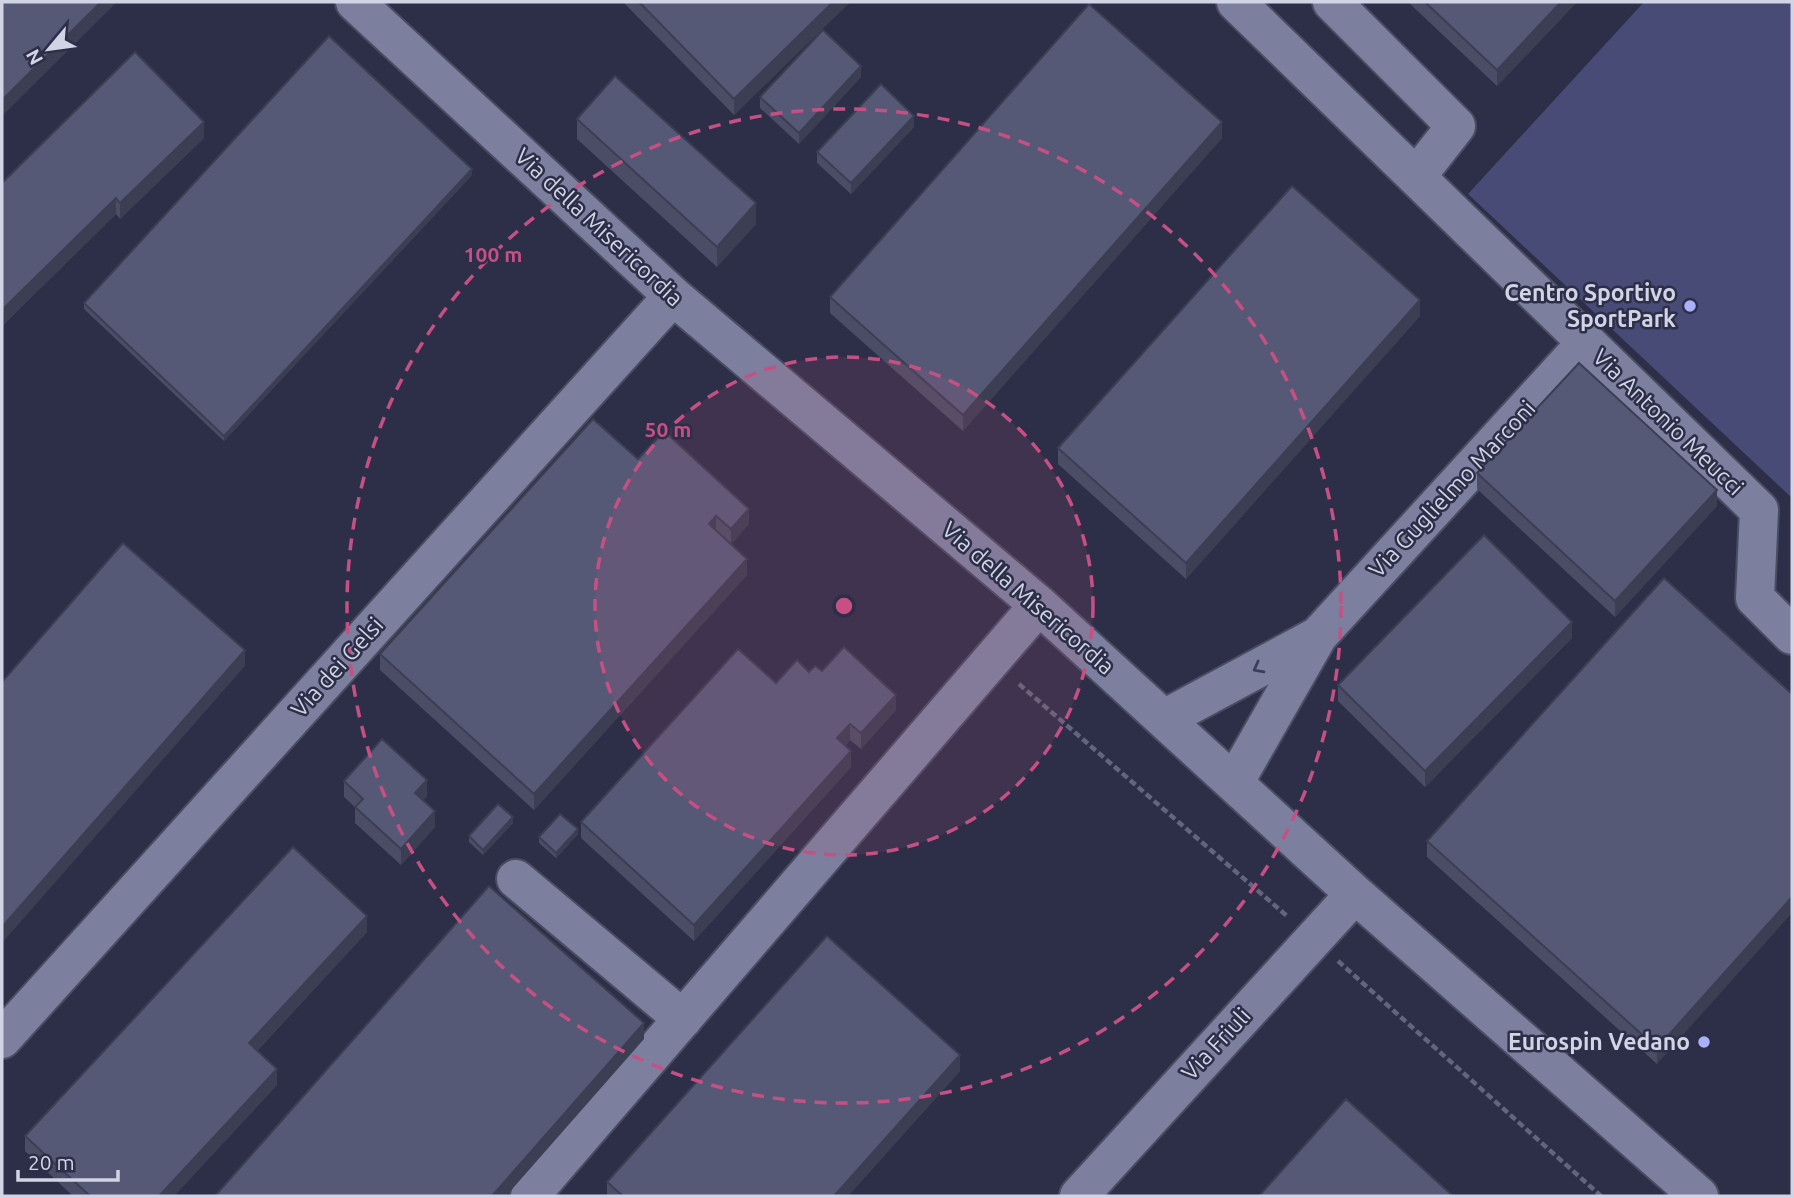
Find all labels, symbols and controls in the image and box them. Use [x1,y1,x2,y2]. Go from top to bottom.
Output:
north arrow [14,14,84,84]
text: N [21,46,47,69]
street label: Via della Misericordia [511,143,688,311]
text: 100 m [464,242,522,266]
place label: Centro Sportivo SportPark [1504,280,1676,331]
marker: Centro Sportivo SportPark [1682,298,1698,314]
street label: Via Antonio Meucci [1588,344,1749,500]
street label: Via Guglielmo Marconi [1363,395,1540,582]
text: 50 m [645,417,691,441]
street label: Via della Misericordia [937,516,1119,679]
centre of rings [832,594,856,618]
street label: Via dei Gelsi [286,612,388,721]
one-way arrow [1253,660,1265,673]
street label: Via Friuli [1176,1003,1255,1085]
place label: Eurospin Vedano [1508,1029,1690,1054]
marker: Eurospin Vedano [1696,1034,1712,1050]
scale bar [18,1138,117,1182]
text: 20 m [28,1150,75,1174]

